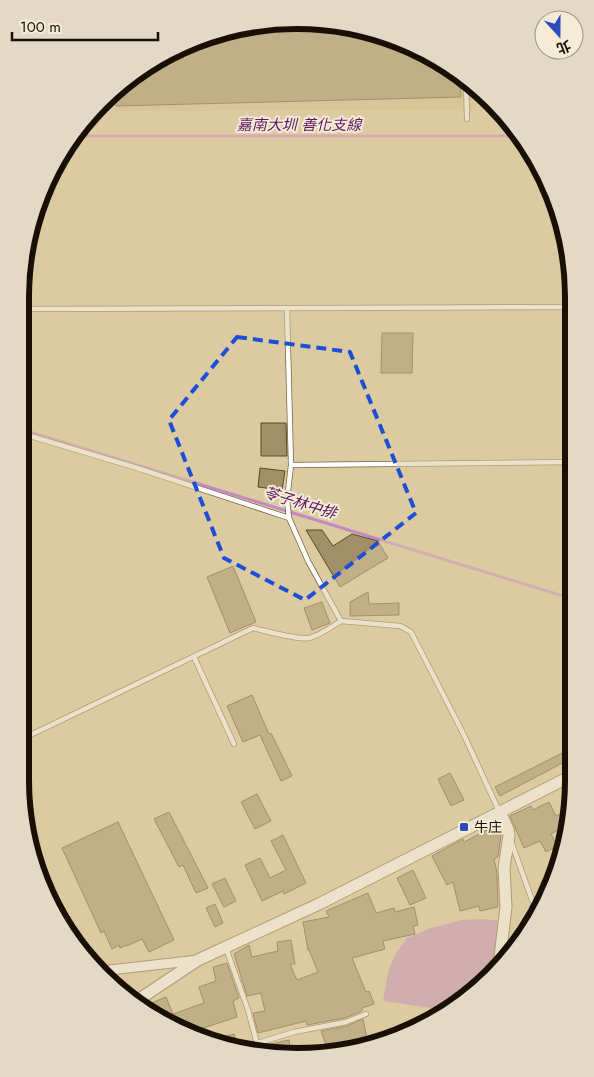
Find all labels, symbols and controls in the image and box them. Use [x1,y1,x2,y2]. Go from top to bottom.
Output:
scale bar [12,10,159,42]
north arrow [534,10,584,60]
text: 100 m [20,16,61,38]
text: 北 [554,35,574,59]
water label: 嘉南大圳 善化支線 [237,114,363,136]
water label: 苓子林中排 [261,482,341,525]
place label: 牛庄 [474,817,502,837]
marker: 牛庄 [458,821,470,833]

